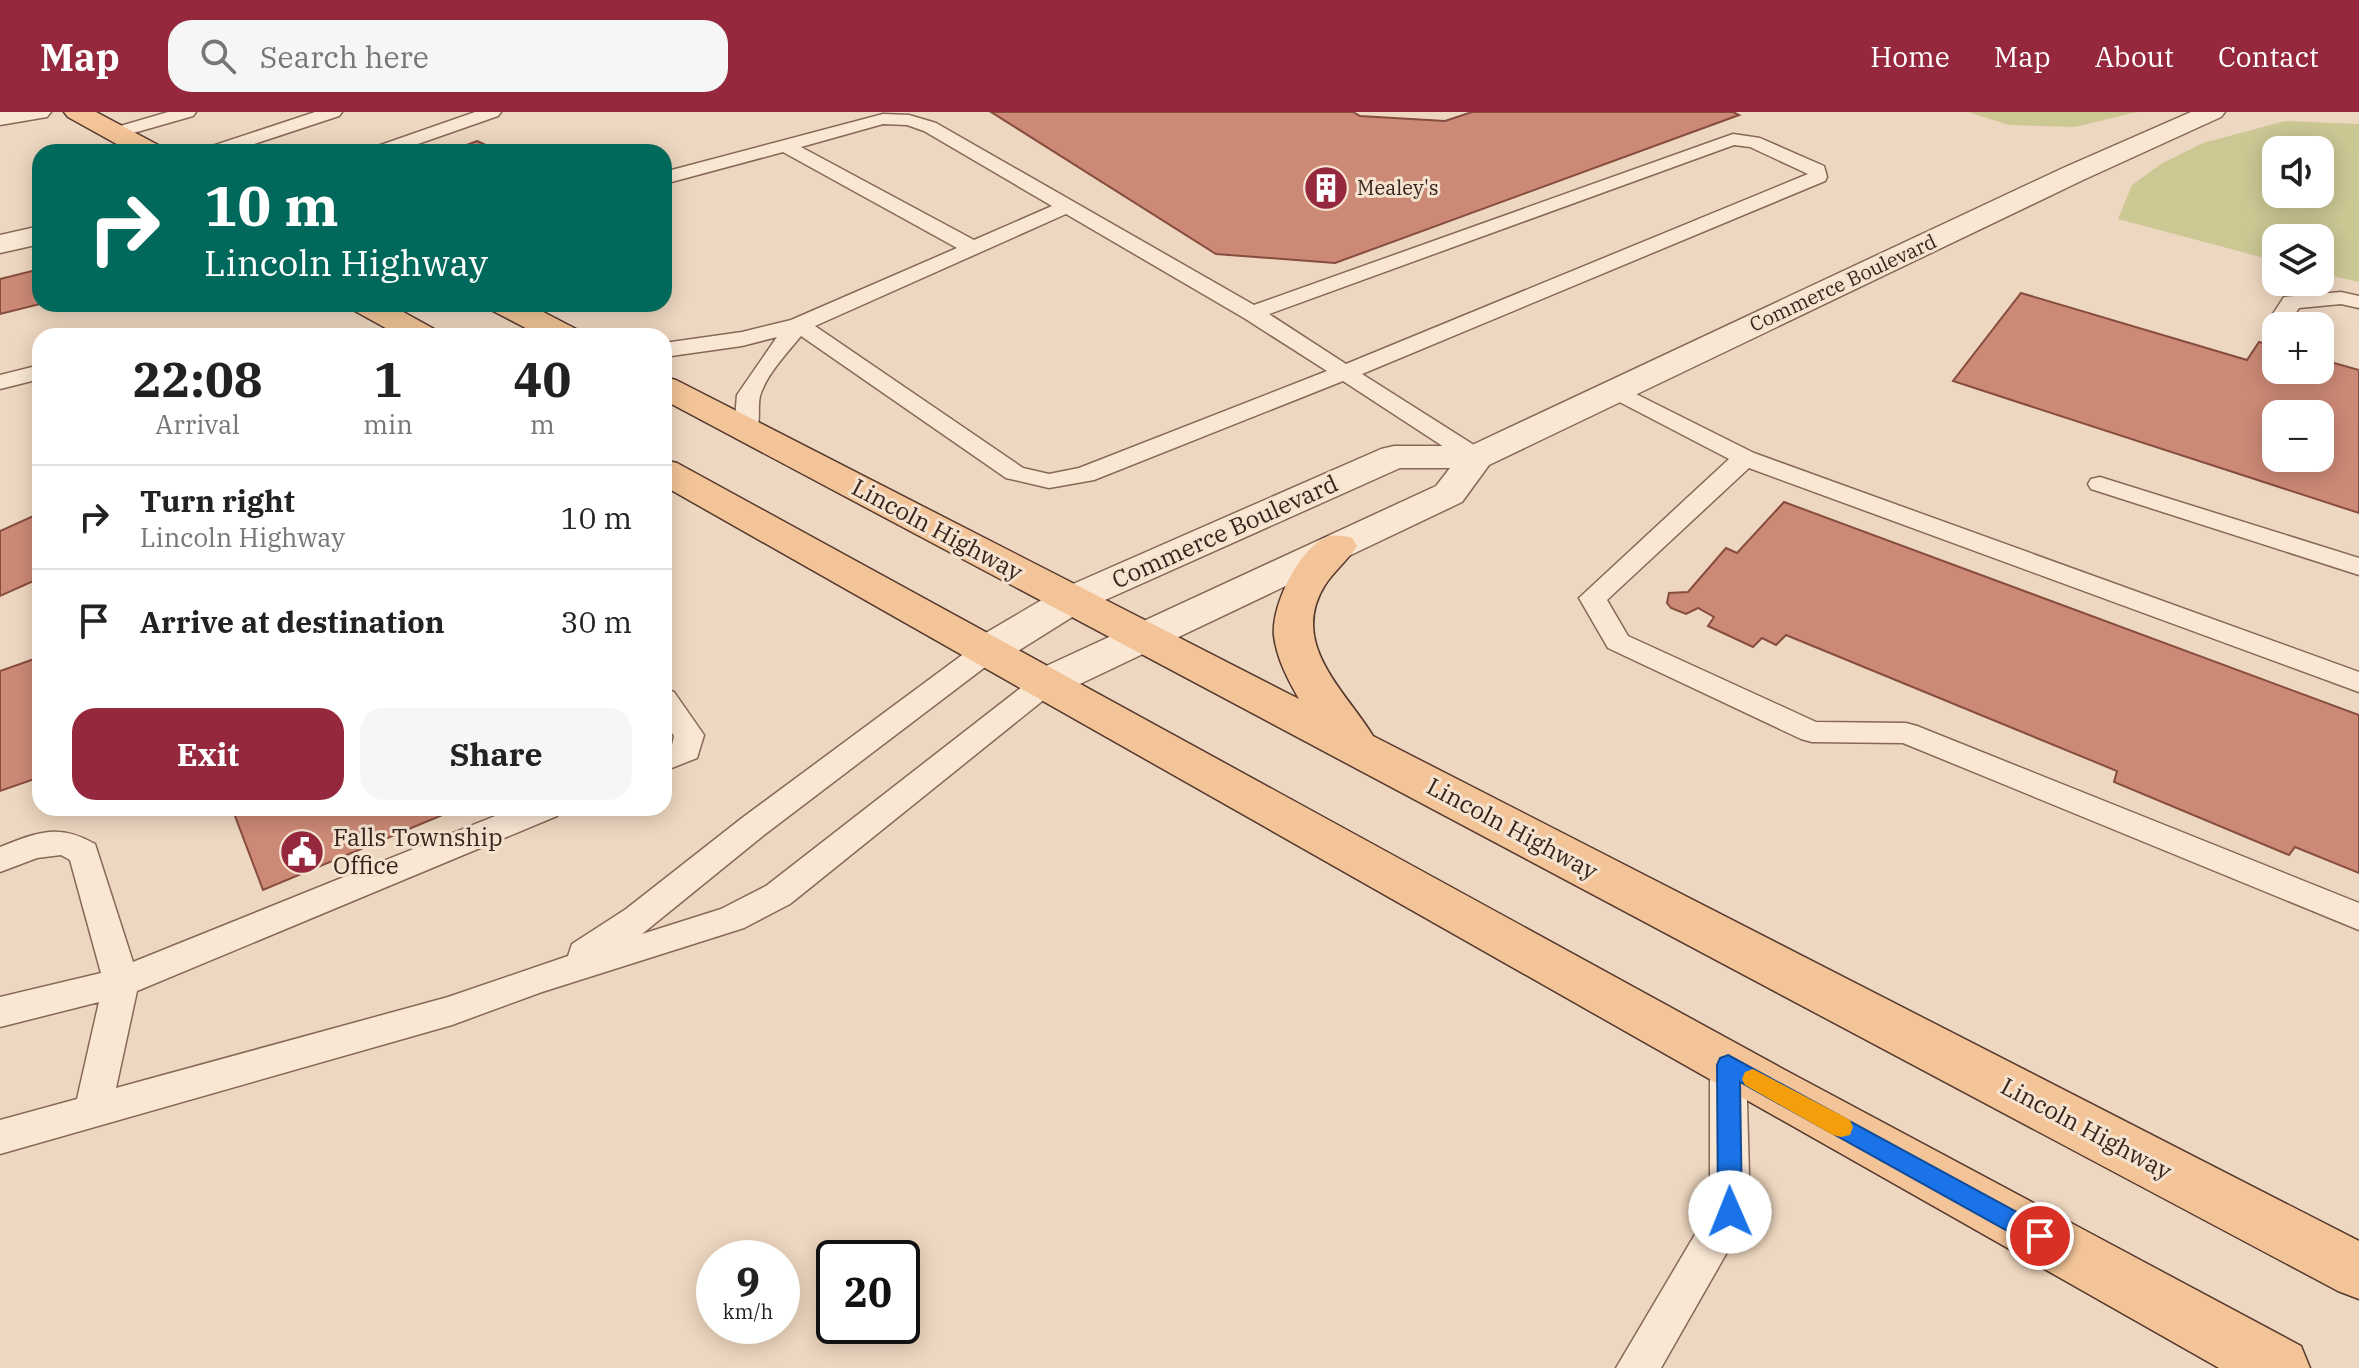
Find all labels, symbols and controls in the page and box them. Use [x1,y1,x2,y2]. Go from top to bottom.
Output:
search box [168,20,728,92]
text: Map [40,32,120,81]
icon: search [196,34,240,78]
text: Search here [260,37,429,76]
text: Home [1870,38,1950,75]
text: Map [1994,38,2051,75]
text: About [2095,38,2174,75]
text: Contact [2218,38,2319,75]
map controls [2262,136,2334,472]
button: sound [2262,136,2334,208]
building icon: Mealey's [1302,164,1350,212]
text: 10 m [204,169,339,241]
place label: Mealey's [1357,174,1439,201]
icon: right [72,176,176,280]
button: layers [2262,224,2334,296]
street label: Commerce Boulevard [1745,227,1941,338]
text: Lincoln Highway [204,239,488,286]
button: + [2262,312,2334,384]
text: 22:08 [133,348,263,410]
text: 1 [374,348,402,410]
text: 40 [514,348,571,410]
button: − [2262,400,2334,472]
text: Arrival [155,407,240,441]
text: min [363,407,413,441]
text: m [530,407,555,441]
street label: Commerce Boulevard [1107,467,1343,595]
street label: Lincoln Highway [846,471,1029,588]
text: Turn right [140,481,295,520]
icon: right [72,495,116,539]
text: 10 m [560,498,632,537]
text: Lincoln Highway [140,520,345,554]
icon: arrive [72,599,116,643]
text: Arrive at destination [140,602,445,641]
text: 30 m [560,602,632,641]
button: Exit [72,708,344,800]
button: Share [360,708,632,800]
street label: Lincoln Highway [1421,770,1604,887]
place label: Falls Township Office [333,821,503,881]
public building icon: Falls Township Office [278,828,326,876]
street label: Lincoln Highway [1995,1070,2178,1187]
position arrow [1688,1170,1772,1254]
pin [2006,1202,2074,1270]
icon: arrive [2018,1214,2062,1258]
speed limit sign: 20 [816,1240,920,1344]
text: 9 [736,1256,760,1308]
text: km/h [723,1298,773,1325]

